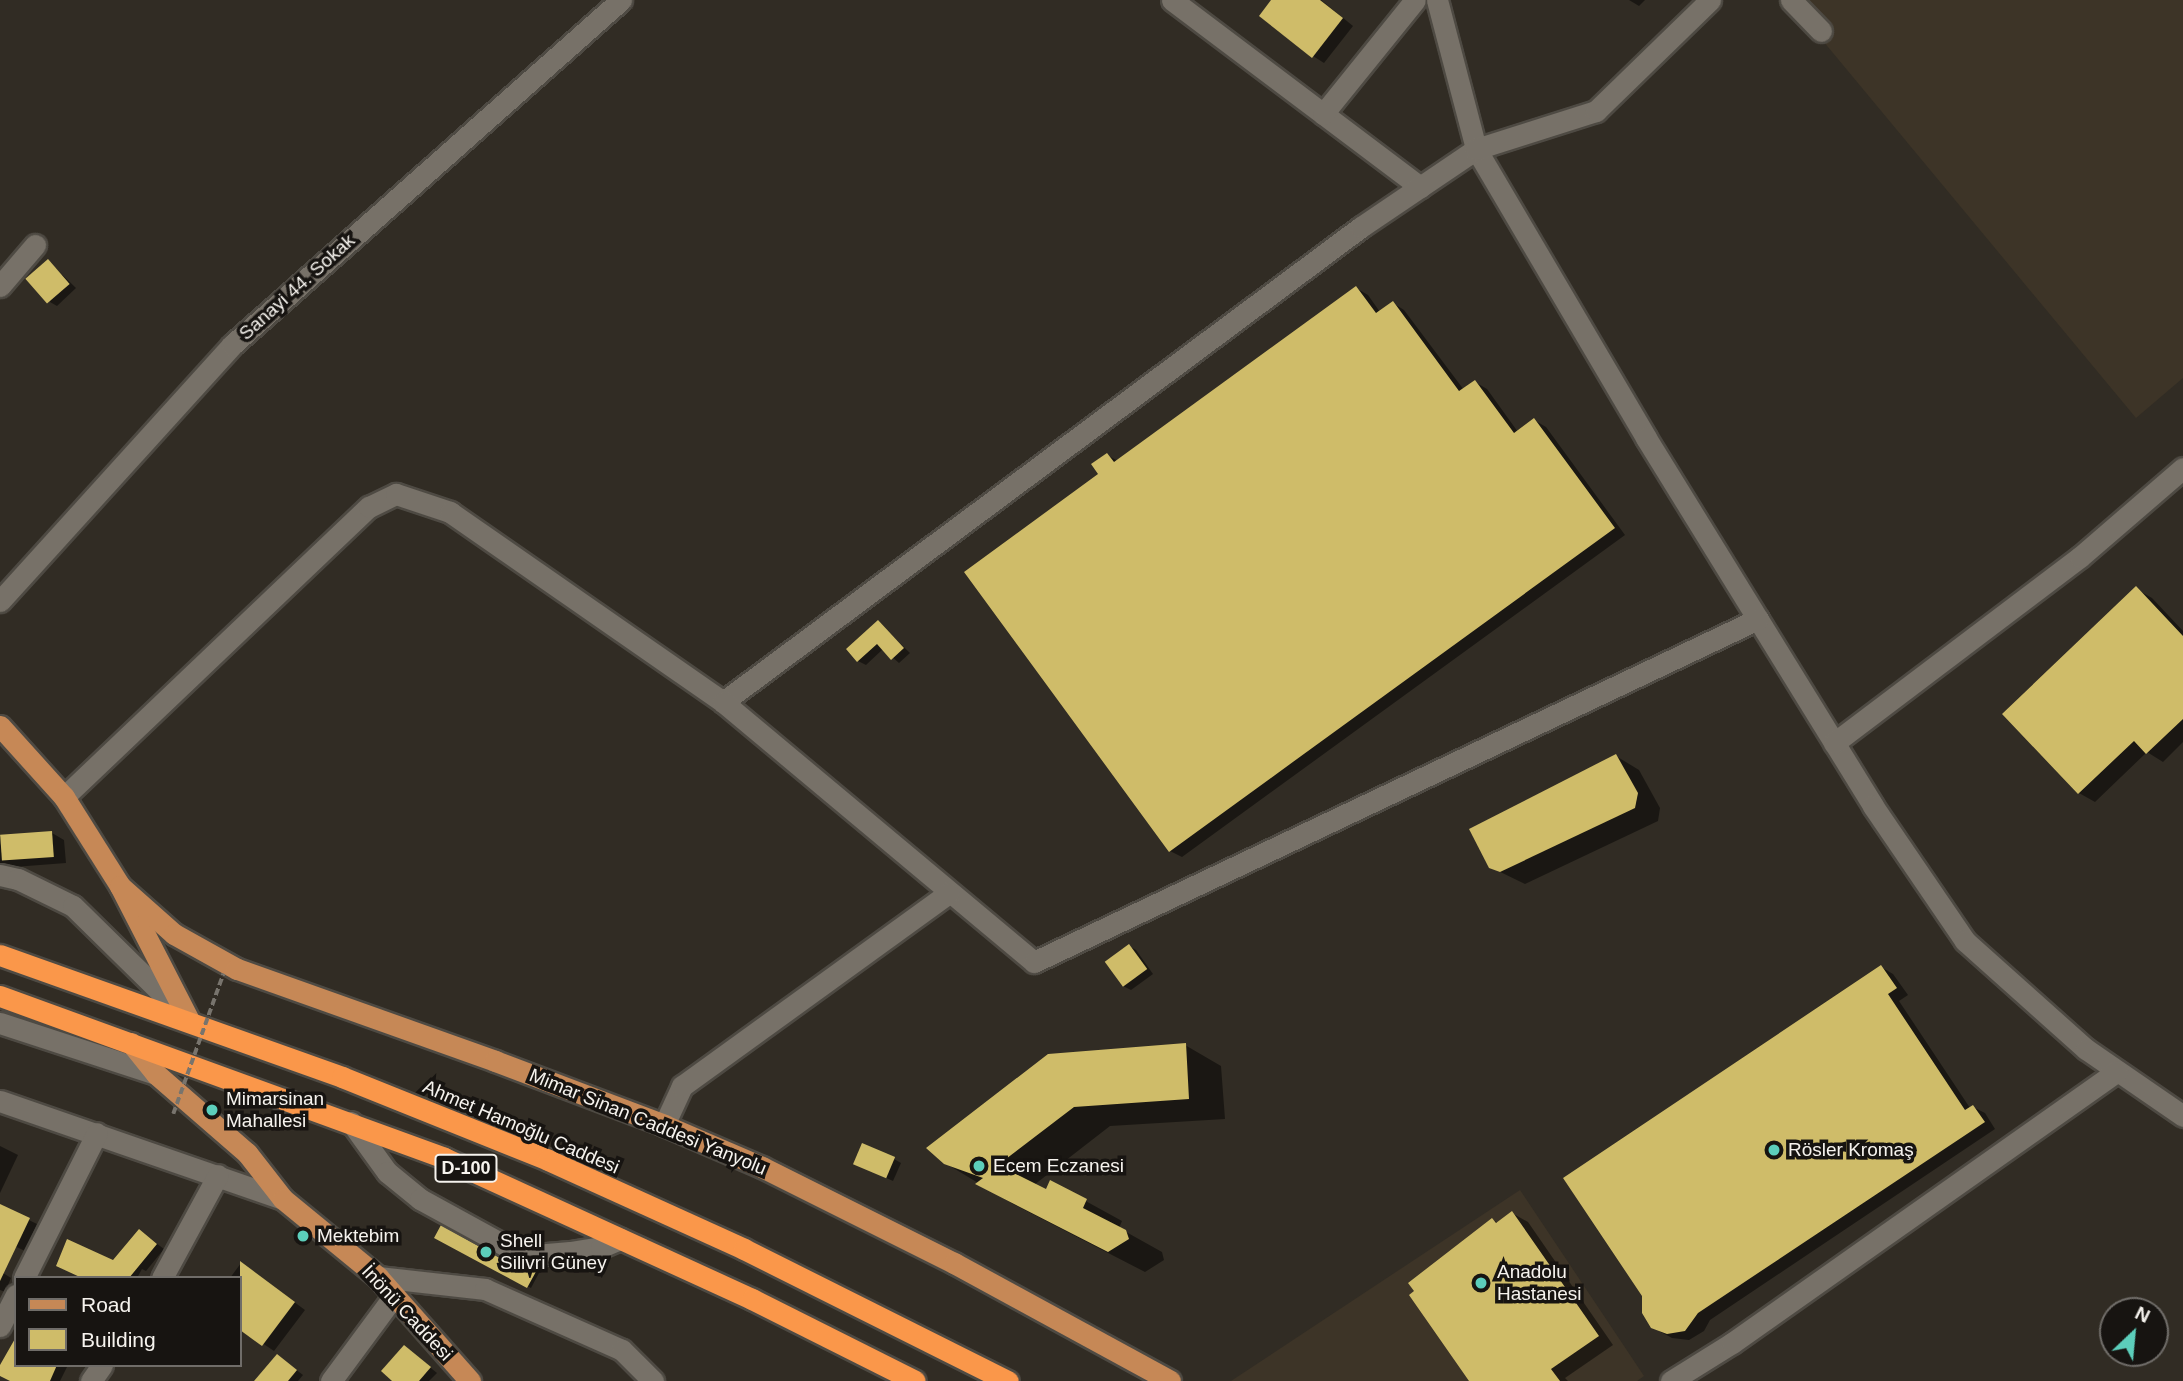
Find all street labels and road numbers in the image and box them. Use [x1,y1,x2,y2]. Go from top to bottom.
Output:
street label: Sanayi 44. Sokak [234,229,360,345]
street label: Mimar Sinan Caddesi Yanyolu [526,1064,770,1180]
street label: Ahmet Hamoğlu Caddesi [419,1075,623,1179]
road number: D-100 [433,1154,499,1182]
street label: İnönü Caddesi [357,1260,457,1366]

